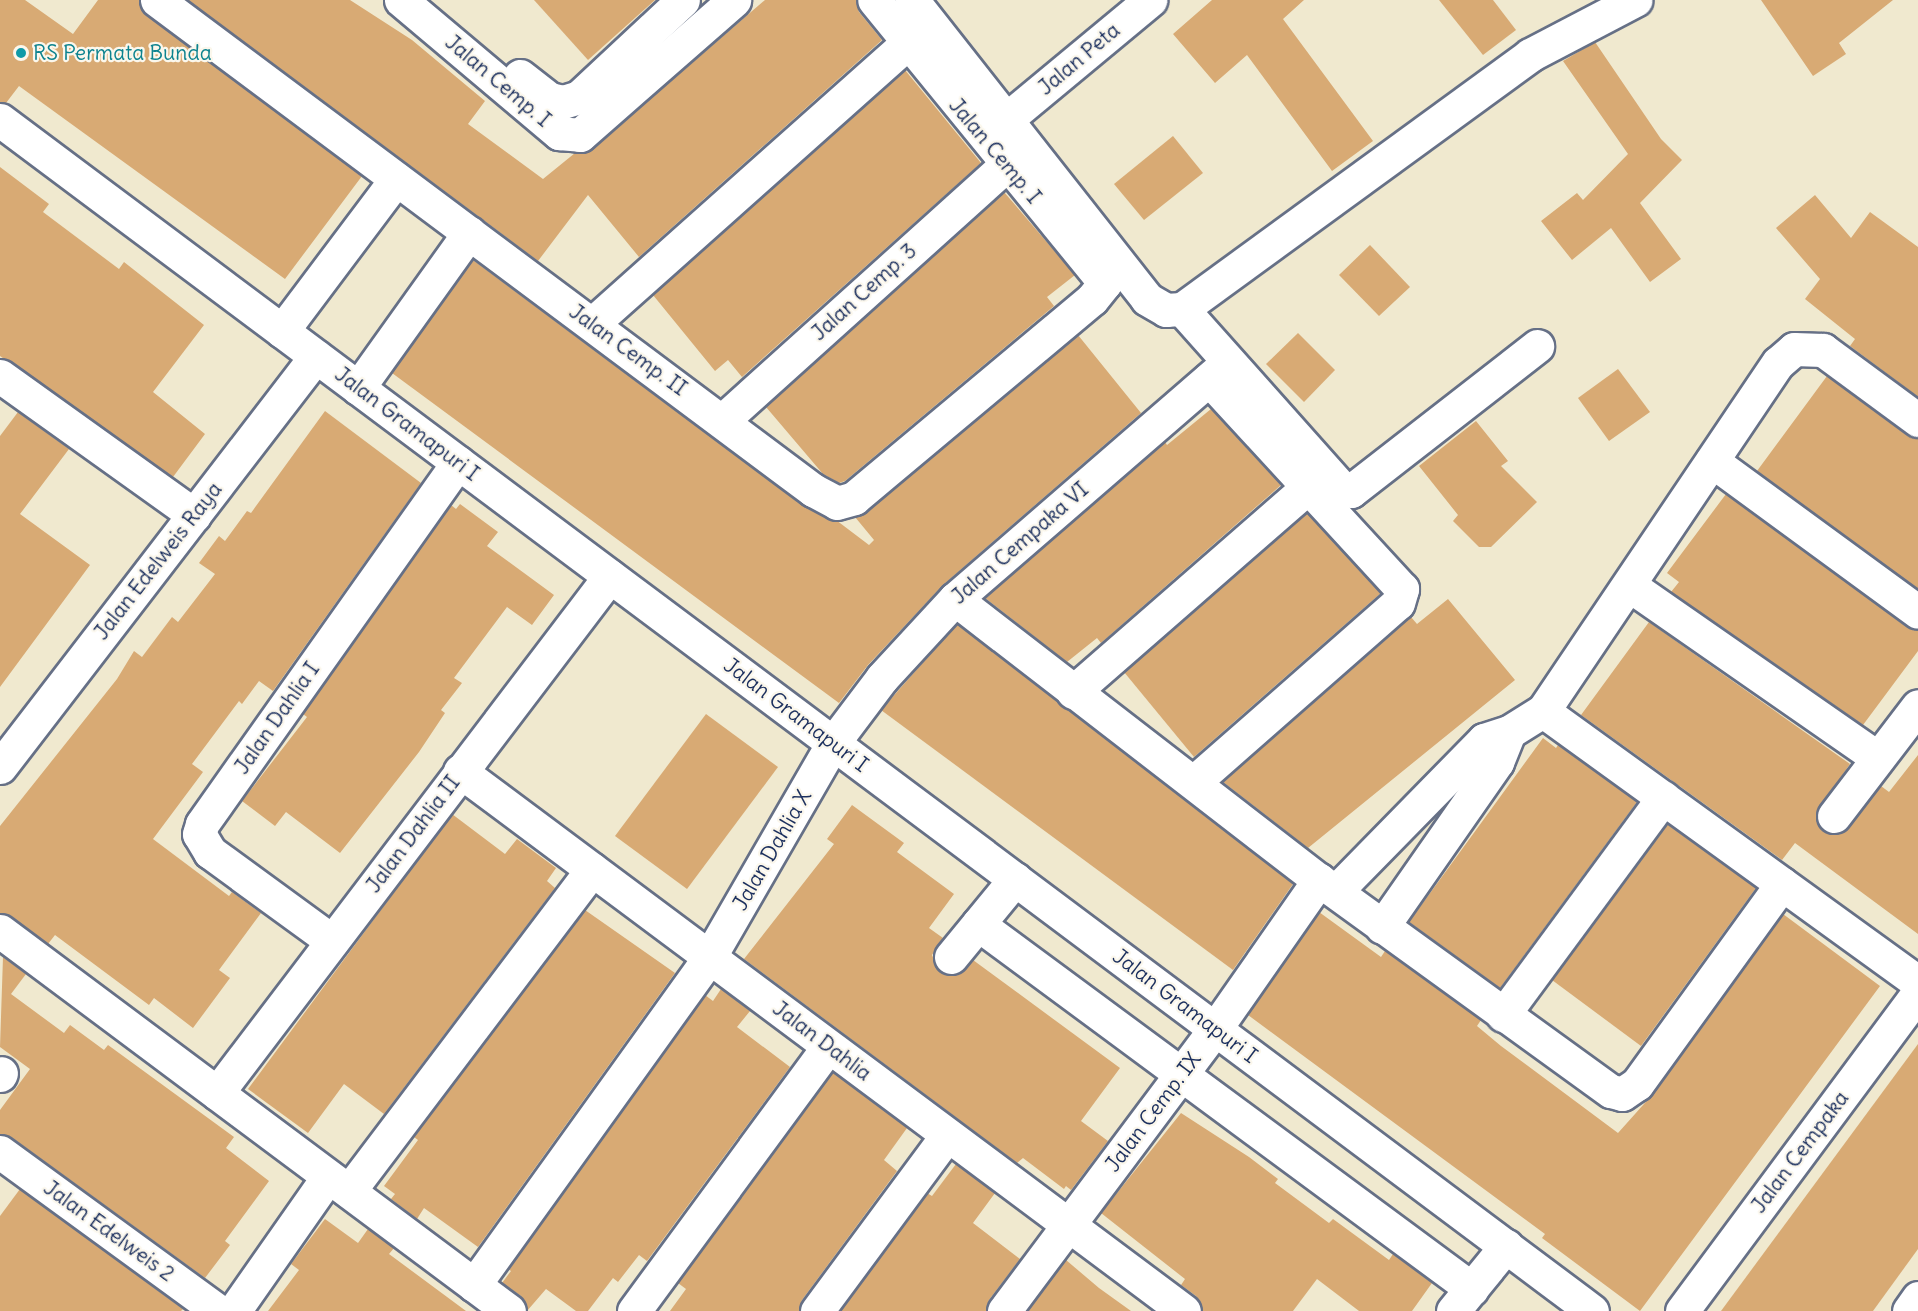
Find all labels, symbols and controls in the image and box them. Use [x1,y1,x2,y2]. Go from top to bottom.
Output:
street label: Jalan Peta [1033,18,1125,100]
street label: Jalan Cemp. I [440,30,556,132]
place label: RS Permata Bunda [33,40,212,66]
marker: RS Permata Bunda [14,46,28,60]
street label: Jalan Cemp. I [944,93,1046,209]
street label: Jalan Cemp. 3 [806,238,922,346]
street label: Jalan Cemp. II [564,299,692,401]
street label: Jalan Gramapuri I [330,362,484,486]
street label: Jalan Edelweis Raya [89,477,227,645]
street label: Jalan Cempaka VI [946,477,1094,609]
street label: Jalan Gramapuri I [719,653,873,777]
street label: Jalan Dahlia I [229,657,325,779]
street label: Jalan Dahlia II [361,770,465,898]
street label: Jalan Dahlia X [727,785,817,915]
street label: Jalan Gramapuri I [1108,944,1262,1068]
street label: Jalan Dahlia [768,996,876,1086]
street label: Jalan Cemp. IX [1100,1047,1206,1177]
street label: Jalan Cempaka [1746,1086,1854,1218]
street label: Jalan Edelweis 2 [39,1175,179,1287]

